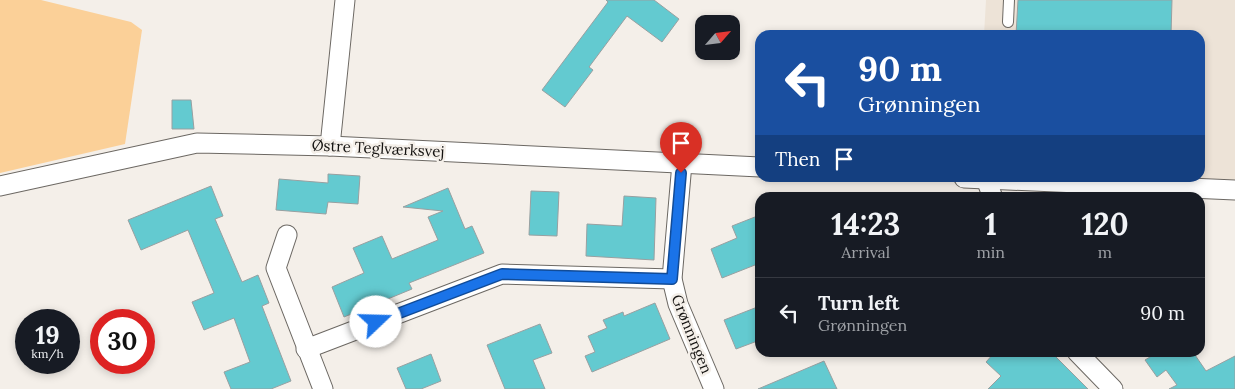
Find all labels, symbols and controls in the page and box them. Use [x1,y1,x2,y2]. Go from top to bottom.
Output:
north arrow [695,15,740,60]
map controls [695,15,740,60]
text: 90 m [858,46,942,91]
icon: left [775,50,840,115]
text: Grønningen [858,90,981,118]
pin [660,122,702,173]
icon: arrive [667,129,695,157]
street label: Østre Teglværksvej [311,135,445,161]
icon: arrive [830,145,858,173]
text: Then [775,147,820,171]
text: 14:23 [831,205,900,243]
text: 1 [985,205,997,243]
text: 120 [1081,205,1129,243]
text: Arrival [841,242,890,262]
text: min [977,242,1005,262]
text: m [1098,242,1112,262]
text: Turn left [818,291,899,315]
street label: Grønningen [668,292,716,376]
position arrow [349,295,401,347]
icon: left [775,299,803,327]
text: 90 m [1140,301,1185,325]
speed limit sign: 30 [90,309,155,374]
text: Grønningen [818,315,907,335]
text: 19 [35,319,60,351]
text: km/h [31,346,64,361]

